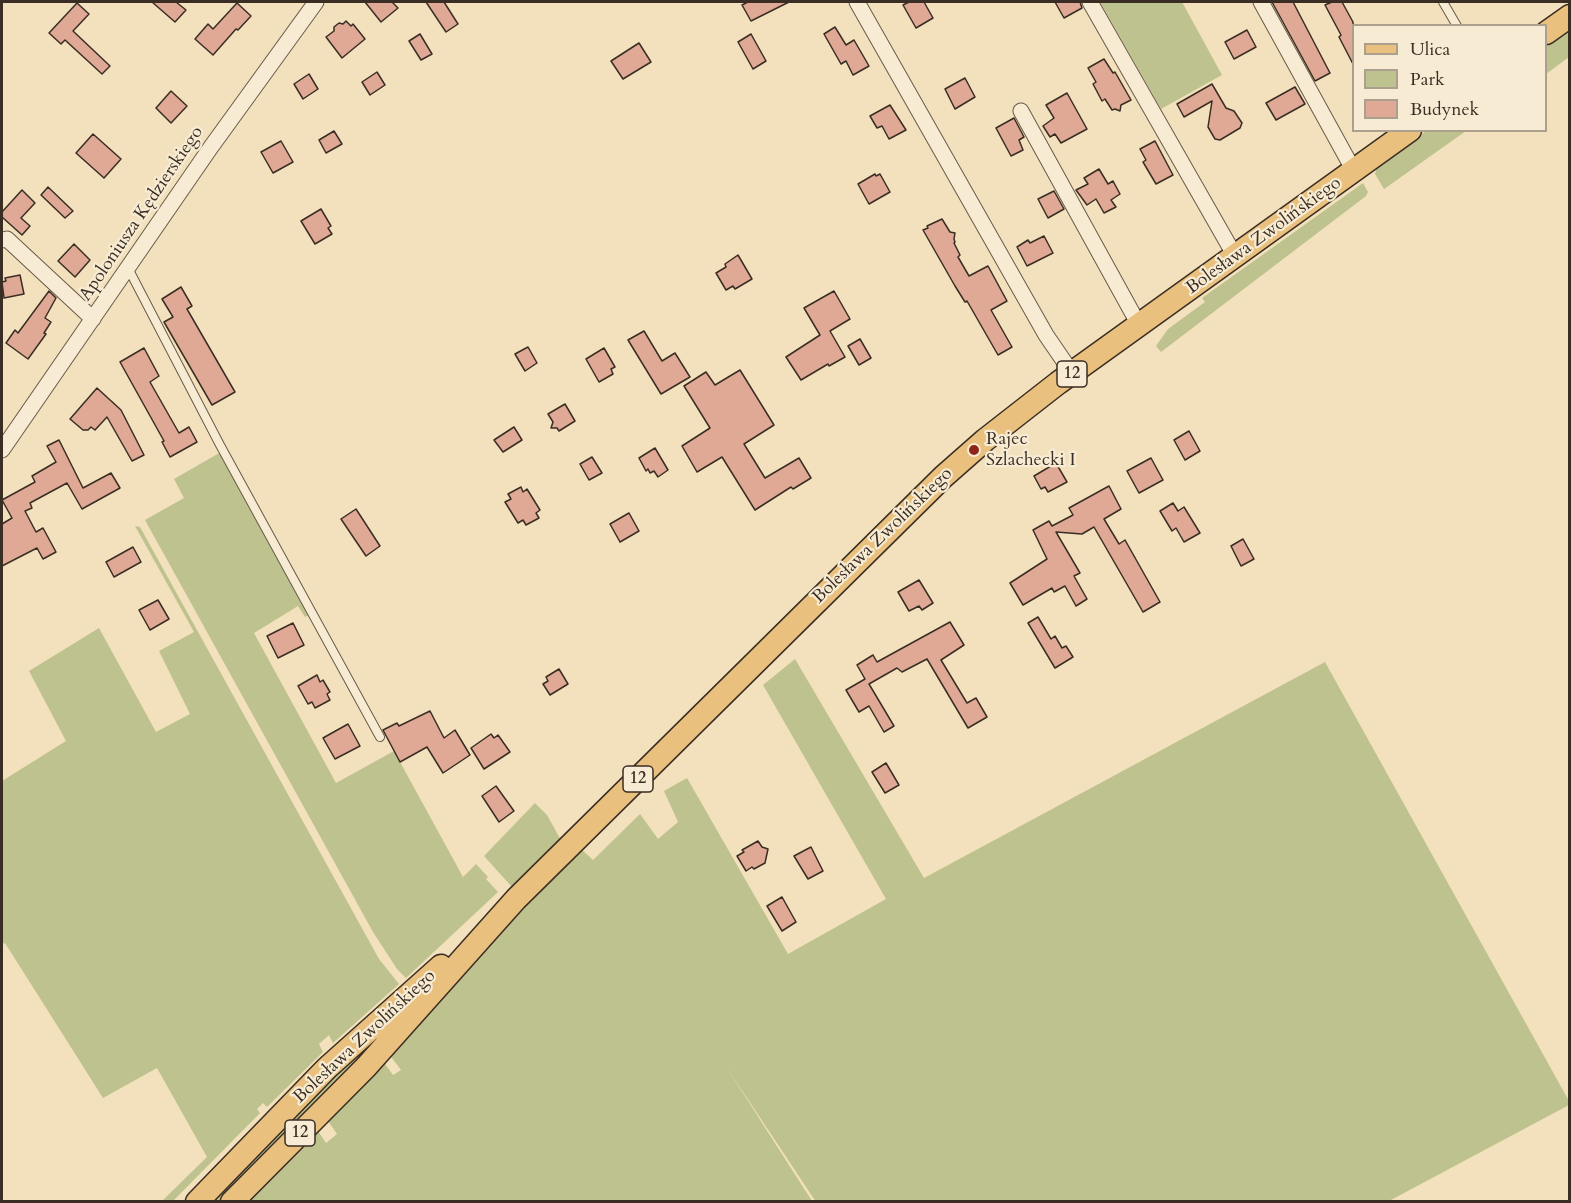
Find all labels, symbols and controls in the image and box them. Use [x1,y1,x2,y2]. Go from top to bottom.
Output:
legend [1352,24,1547,132]
text: Ulica [1410,37,1450,62]
text: Park [1410,67,1445,92]
text: Budynek [1410,97,1479,122]
street label: Apoloniusza Kędzierskiego [75,123,209,305]
street label: Bolesława Zwolińskiego [1182,173,1346,299]
road number: 12 [1057,361,1087,387]
place label: Rajec Szlachecki I [986,429,1076,472]
marker: Rajec Szlachecki I [967,443,981,457]
street label: Bolesława Zwolińskiego [809,464,957,608]
road number: 12 [623,766,653,792]
street label: Bolesława Zwolińskiego [290,966,440,1108]
road number: 12 [285,1120,315,1146]

